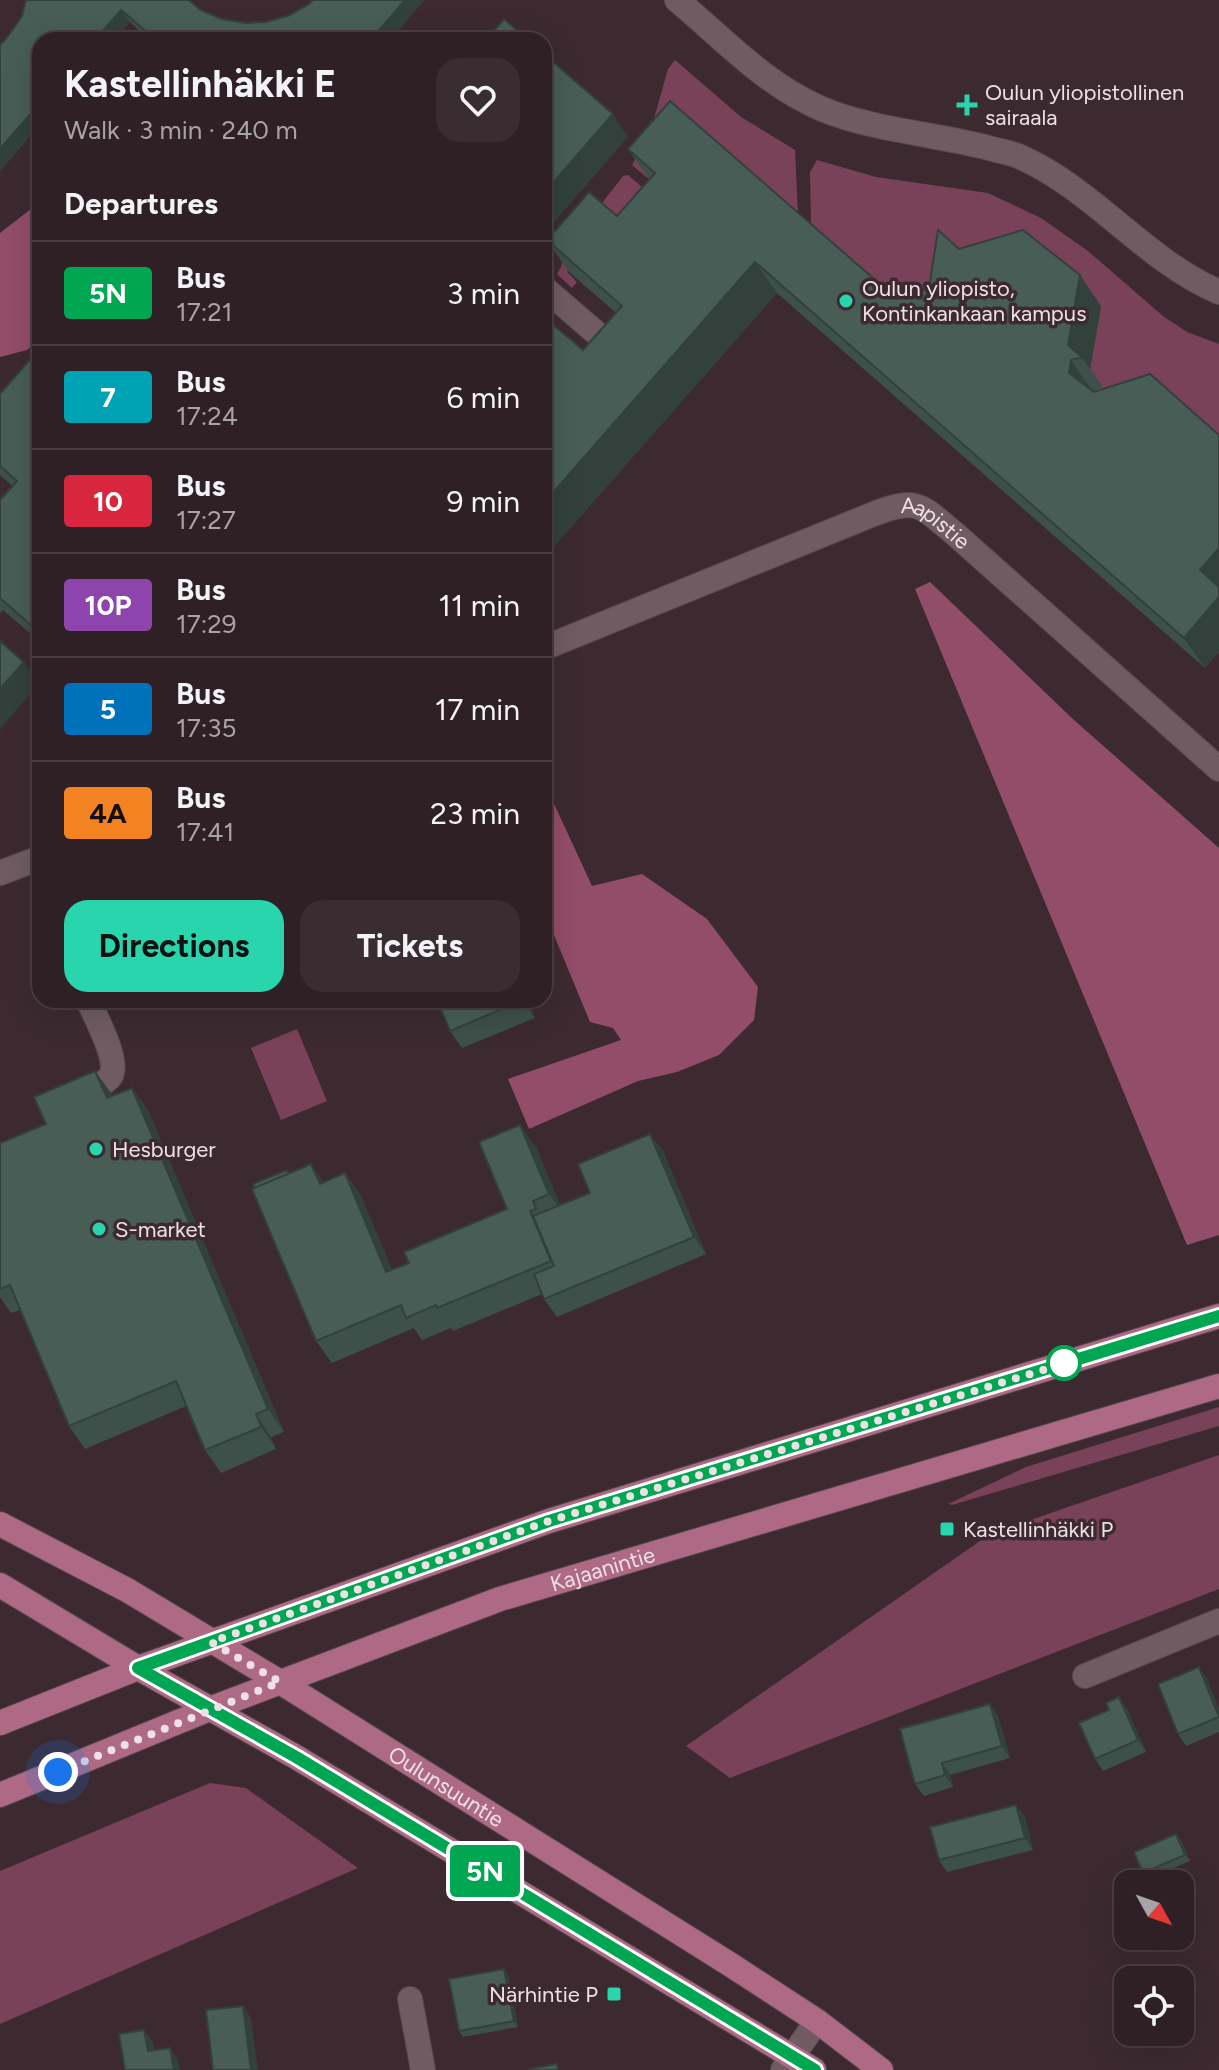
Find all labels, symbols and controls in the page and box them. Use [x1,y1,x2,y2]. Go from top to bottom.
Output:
button: heart [436,58,520,142]
text: Kastellinhäkki E [64,61,336,107]
place label: Oulun yliopistollinen sairaala [985,79,1184,131]
marker: Oulun yliopistollinen sairaala [956,94,978,116]
text: Walk · 3 min · 240 m [64,114,298,146]
text: Departures [64,185,218,222]
text: Bus [176,259,225,296]
text: 3 min [447,275,520,312]
place label: Oulun yliopisto, Kontinkankaan kampus [862,275,1086,327]
text: 5N [89,276,127,310]
marker: Oulun yliopisto, Kontinkankaan kampus [837,292,855,310]
text: 17:21 [176,296,233,328]
text: Bus [176,363,225,400]
text: 6 min [446,379,520,416]
text: 7 [100,380,116,414]
text: 17:24 [176,400,238,432]
text: Bus [176,467,225,504]
text: 9 min [446,483,520,520]
text: 10 [93,484,123,518]
street label: Aapistie [901,492,976,555]
text: 17:27 [176,504,236,536]
text: Bus [176,571,225,608]
text: 11 min [439,587,520,624]
text: 10P [85,588,131,622]
text: 17:29 [176,608,237,640]
text: Bus [176,675,225,712]
text: 17 min [435,691,520,728]
text: 5 [100,692,116,726]
text: 17:35 [176,712,236,744]
text: Bus [176,779,225,816]
text: 23 min [430,795,520,832]
text: 4A [89,796,127,830]
text: 17:41 [176,816,234,848]
button: Directions [64,900,284,992]
button: Tickets [300,900,520,992]
place label: Hesburger [112,1136,216,1163]
marker: Hesburger [87,1140,105,1158]
place label: S-market [115,1216,206,1243]
marker: S-market [90,1220,108,1238]
unlabelled marker [1047,1346,1081,1380]
place label: Kastellinhäkki P [963,1516,1113,1543]
marker: Kastellinhäkki P [938,1520,956,1538]
street label: Kajaanintie [547,1540,658,1597]
street label: Oulunsuuntie [384,1740,509,1833]
your location [38,1752,78,1792]
line badge: 5N [449,1845,521,1897]
text: 5N [466,1854,504,1888]
north arrow [1114,1870,1194,1950]
map controls [1114,1870,1194,2046]
button: locate [1114,1966,1194,2046]
place label: Närhintie P [489,1981,598,2008]
marker: Närhintie P [605,1985,623,2003]

